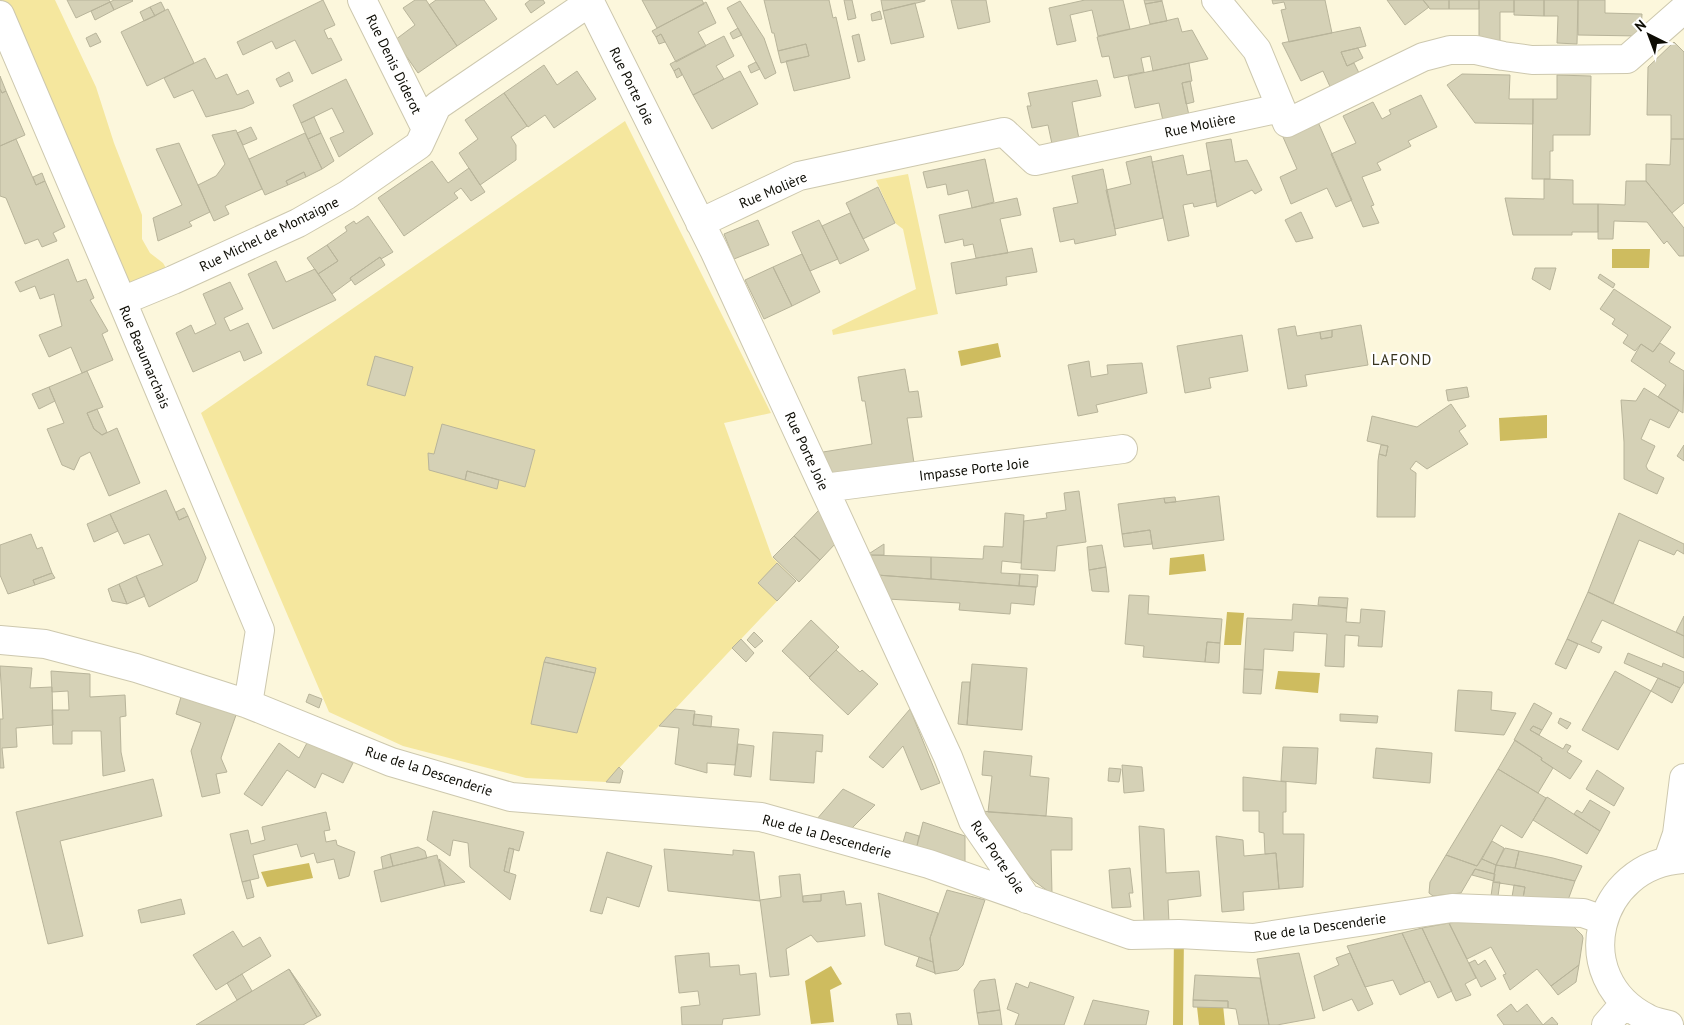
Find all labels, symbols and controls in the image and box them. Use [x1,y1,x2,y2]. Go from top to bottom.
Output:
north arrow [1624,10,1674,60]
street label: Rue Denis Diderot [362,11,426,117]
text: N [1631,16,1650,35]
street label: Rue Porte Joie [605,44,659,128]
street label: Rue Molière [1163,109,1237,141]
street label: Rue Molière [736,168,810,212]
street label: Rue Michel de Montaigne [196,192,342,276]
street label: Rue Beaumarchais [115,303,175,411]
district label: LAFOND [1372,350,1432,369]
street label: Rue Porte Joie [781,409,833,493]
street label: Impasse Porte Joie [918,453,1030,485]
street label: Rue de la Descenderie [363,742,495,800]
street label: Rue de la Descenderie [760,810,894,862]
street label: Rue Porte Joie [967,817,1029,897]
street label: Rue de la Descenderie [1253,909,1387,945]

